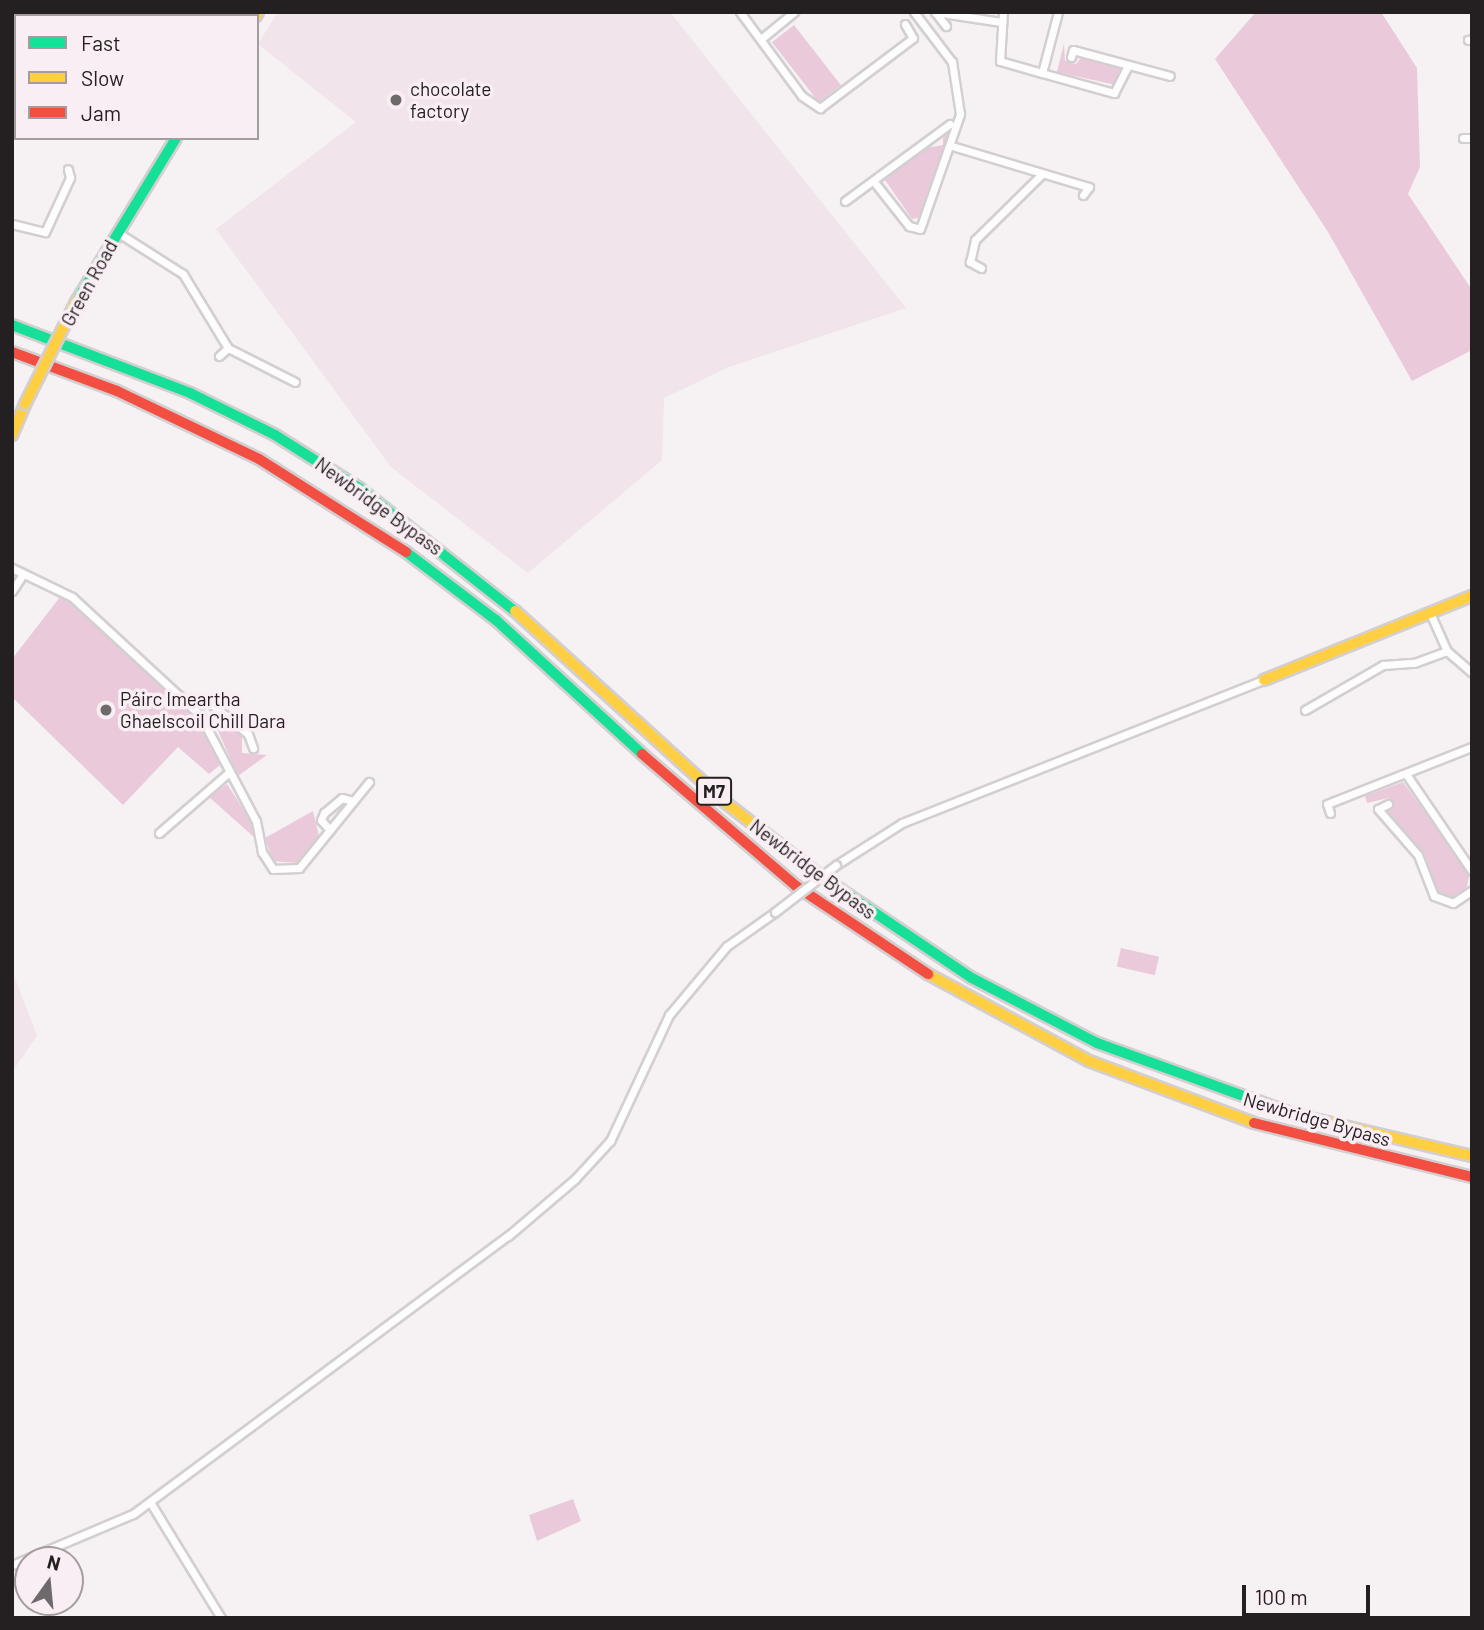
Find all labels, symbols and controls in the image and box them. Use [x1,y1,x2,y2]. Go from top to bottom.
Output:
legend [14,14,259,140]
text: Fast [81,30,121,55]
text: Slow [81,65,124,90]
place label: chocolate factory [410,78,491,122]
marker: chocolate factory [388,92,404,108]
text: Jam [81,100,121,125]
street label: Green Road [56,236,122,330]
street label: Newbridge Bypass [311,452,447,560]
place label: Páirc Imeartha Ghaelscoil Chill Dara [120,688,286,732]
marker: Páirc Imeartha Ghaelscoil Chill Dara [98,702,114,718]
road number: M7 [695,776,733,806]
street label: Newbridge Bypass [746,814,880,924]
street label: Newbridge Bypass [1241,1087,1393,1151]
north arrow [14,1546,84,1616]
text: N [45,1549,63,1575]
scale bar [1246,1570,1374,1614]
text: 100 m [1255,1584,1308,1609]

